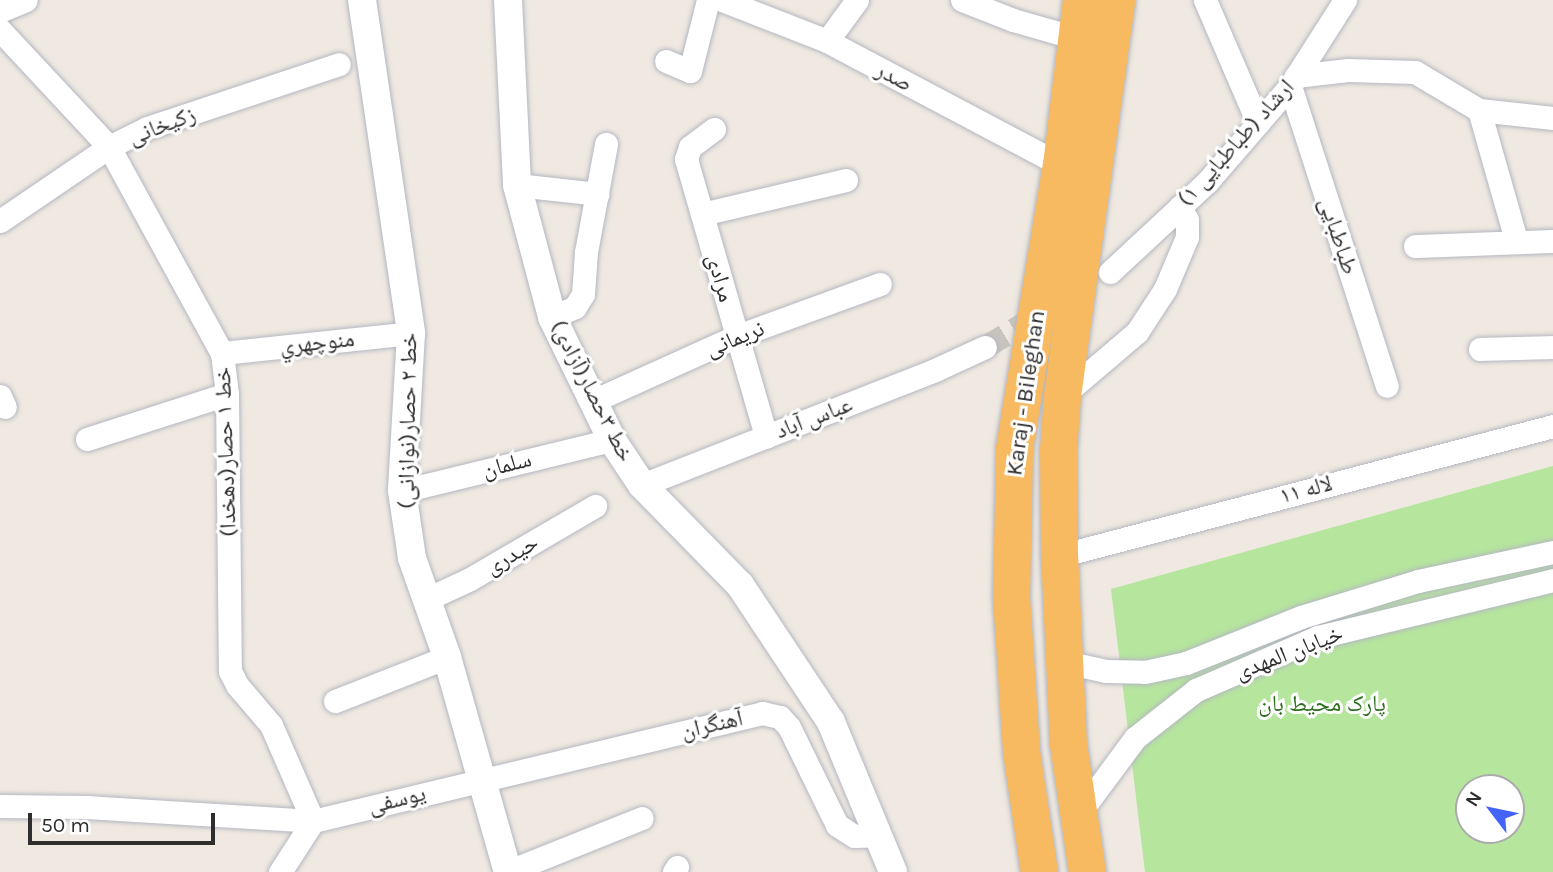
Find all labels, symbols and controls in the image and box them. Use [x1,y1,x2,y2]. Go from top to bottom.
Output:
street label: صدر [871,56,917,98]
street label: ارشاد (طباطبایی ۱) [1172,74,1300,212]
street label: زکیخانی [124,101,200,151]
street label: طباطبایی [1313,194,1363,278]
street label: مرادی [700,251,740,305]
street label: Karaj - Bileghan [1001,309,1051,477]
street label: نریمانی [702,315,768,363]
street label: خط ۳حصار(آزادی) [544,316,640,466]
street label: منوچهري [278,325,356,361]
street label: خط ۲ حصار(نوازانی) [393,333,423,509]
street label: خط ۱ حصار(دهخدا) [209,366,243,538]
street label: عباس آباد [772,391,856,445]
street label: سلمان [480,446,534,484]
street label: لاله ۱۱ [1277,470,1335,510]
street label: حیدری [480,529,544,581]
street label: خیابان المهدی [1231,620,1347,686]
park label: پارک محیط بان [1258,690,1386,718]
street label: آهنگران [678,705,746,745]
north arrow [1455,774,1525,844]
street label: یوسفی [365,780,429,820]
text: N [1461,787,1487,811]
scale bar [32,798,219,842]
text: 50 m [41,813,90,837]

